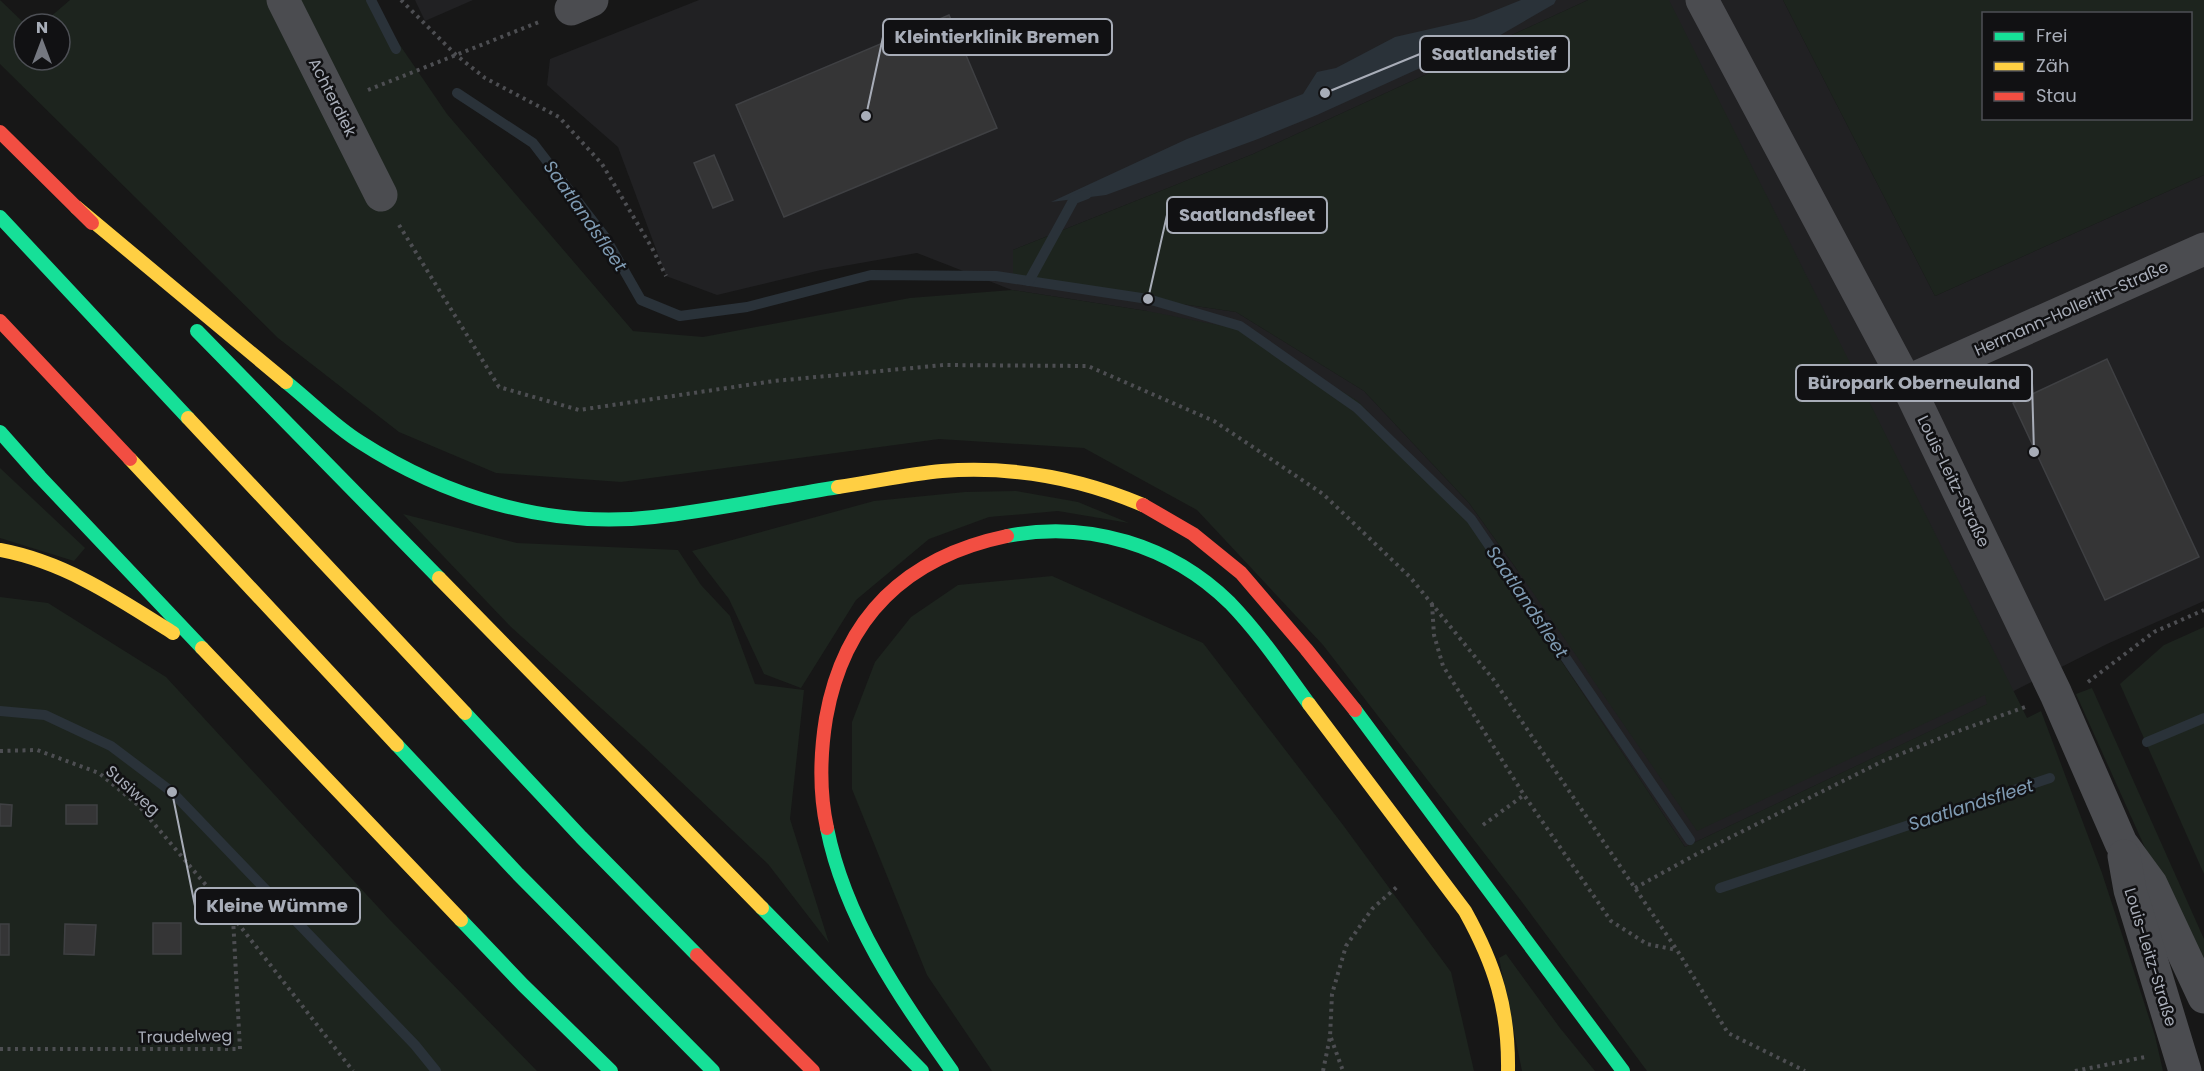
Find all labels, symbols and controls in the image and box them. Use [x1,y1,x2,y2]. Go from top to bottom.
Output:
north arrow [12,12,72,72]
legend [1982,12,2192,120]
text: N [36,16,48,39]
callout: Kleintierklinik Bremen [883,19,1112,55]
text: Frei [2036,23,2067,48]
text: Kleintierklinik Bremen [895,24,1099,49]
callout: Saatlandstief [1420,36,1569,72]
text: Saatlandstief [1432,41,1557,66]
text: Zäh [2036,53,2069,78]
street label: Achterdiek [303,54,363,141]
text: Stau [2036,83,2077,108]
water label: Saatlandsfleet [538,155,633,277]
callout: Saatlandsfleet [1167,197,1327,233]
text: Saatlandsfleet [1179,202,1315,227]
street label: Hermann-Hollerith-Straße [1970,255,2172,362]
callout: Büropark Oberneuland [1796,365,2032,401]
text: Büropark Oberneuland [1808,370,2020,395]
street label: Louis-Leitz-Straße [1912,411,1995,551]
water label: Saatlandsfleet [1481,541,1574,663]
street label: Susiweg [101,760,165,821]
water label: Saatlandsfleet [1905,772,2037,837]
street label: Louis-Leitz-Straße [2118,885,2183,1029]
callout: Kleine Wümme [195,888,360,924]
text: Kleine Wümme [206,893,348,918]
street label: Traudelweg [138,1024,232,1049]

